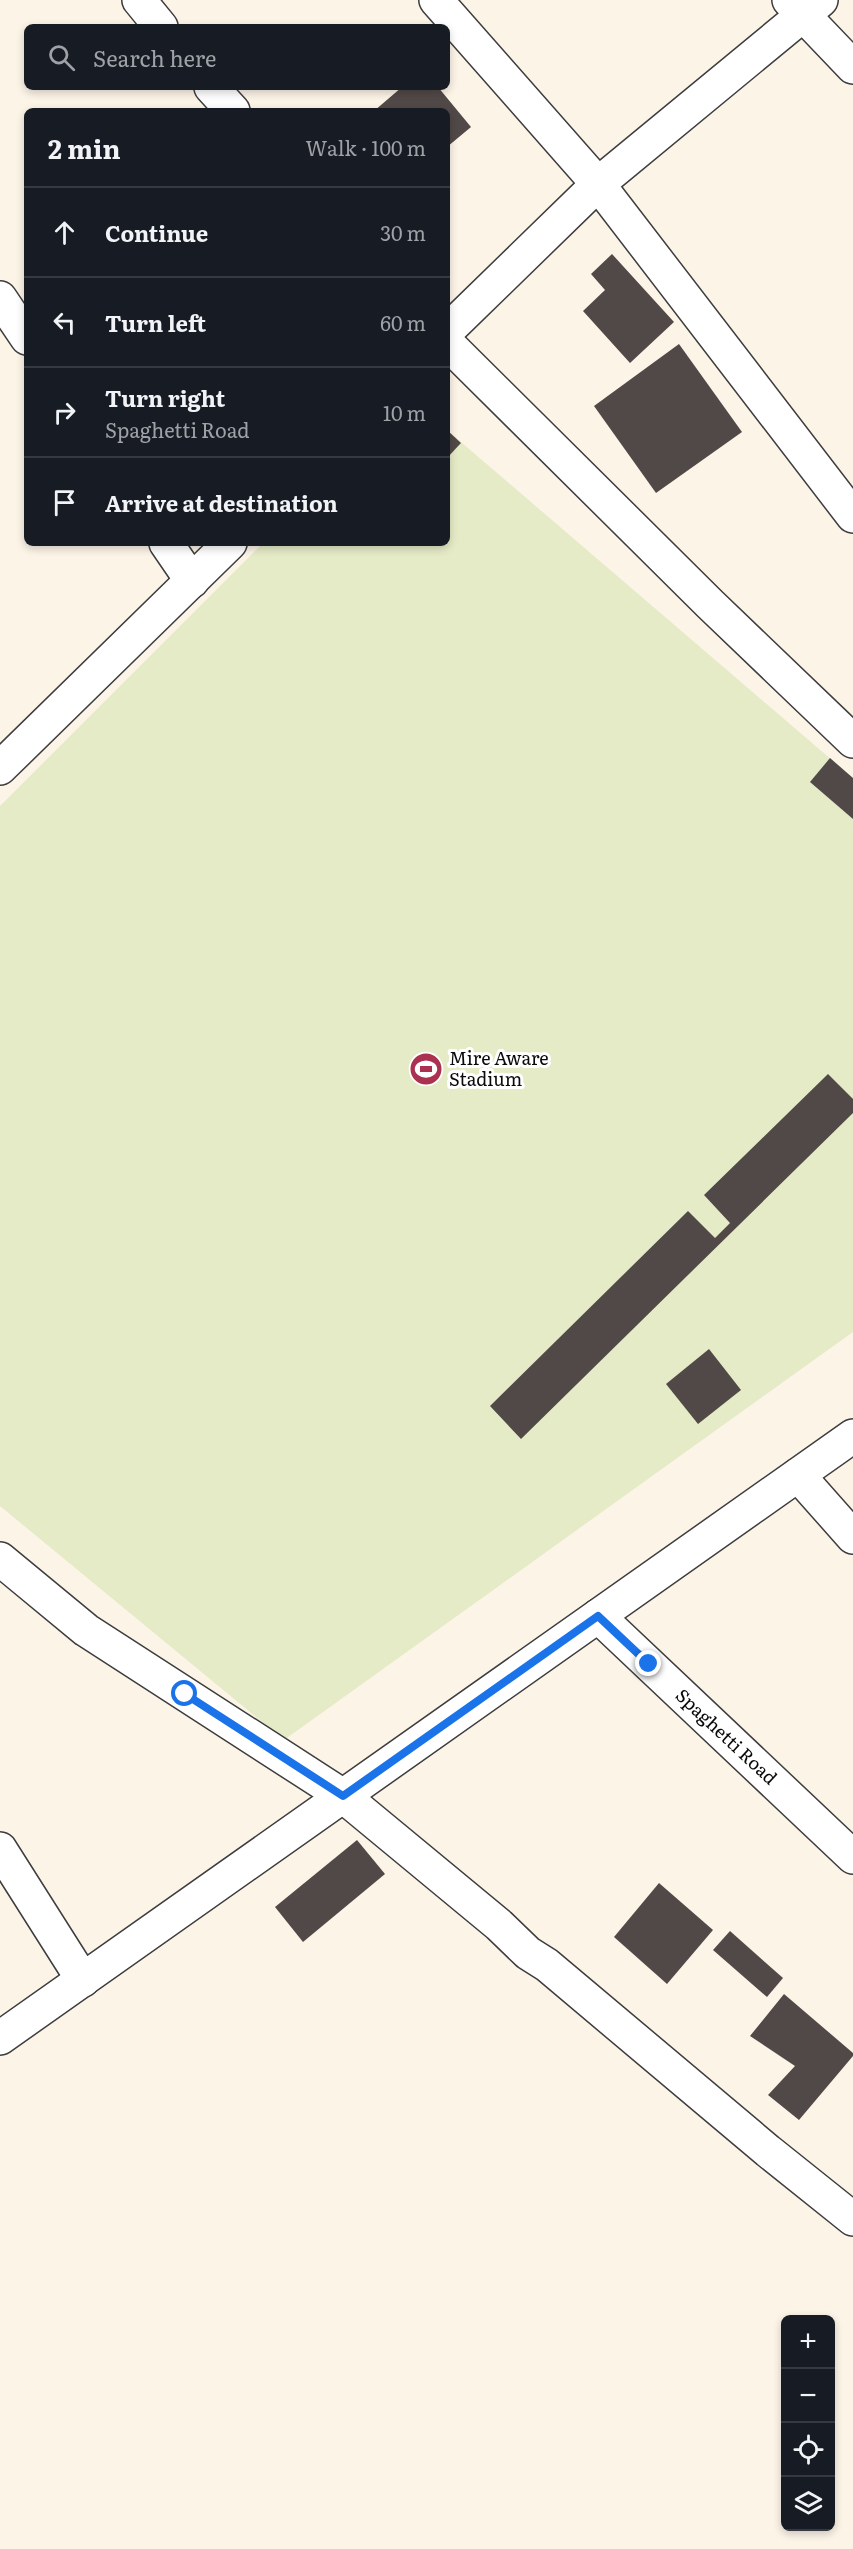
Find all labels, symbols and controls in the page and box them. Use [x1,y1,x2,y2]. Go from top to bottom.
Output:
search box [24,24,450,90]
icon: search [45,41,78,74]
text: Search here [93,41,216,74]
text: 2 min [48,128,121,167]
text: Walk · 100 m [305,132,426,162]
icon: ahead [48,216,81,249]
text: Continue [105,216,208,249]
text: 30 m [380,217,426,247]
icon: left [48,306,81,339]
text: Turn left [105,306,206,339]
text: 60 m [380,307,426,337]
text: Turn right [105,381,225,414]
icon: right [48,396,81,429]
text: 10 m [383,397,426,427]
text: Spaghetti Road [105,414,250,444]
icon: arrive [48,486,81,519]
text: Arrive at destination [105,486,338,519]
place label: Mire Aware Stadium [449,1044,549,1092]
sports icon: Mire Aware Stadium [408,1051,444,1087]
route end [635,1650,661,1676]
route start [171,1680,197,1706]
street label: Spaghetti Road [670,1682,784,1790]
map controls [781,2315,835,2531]
button: + [781,2315,835,2369]
button: − [781,2369,835,2423]
button: locate [781,2423,835,2477]
button: layers [781,2477,835,2531]

